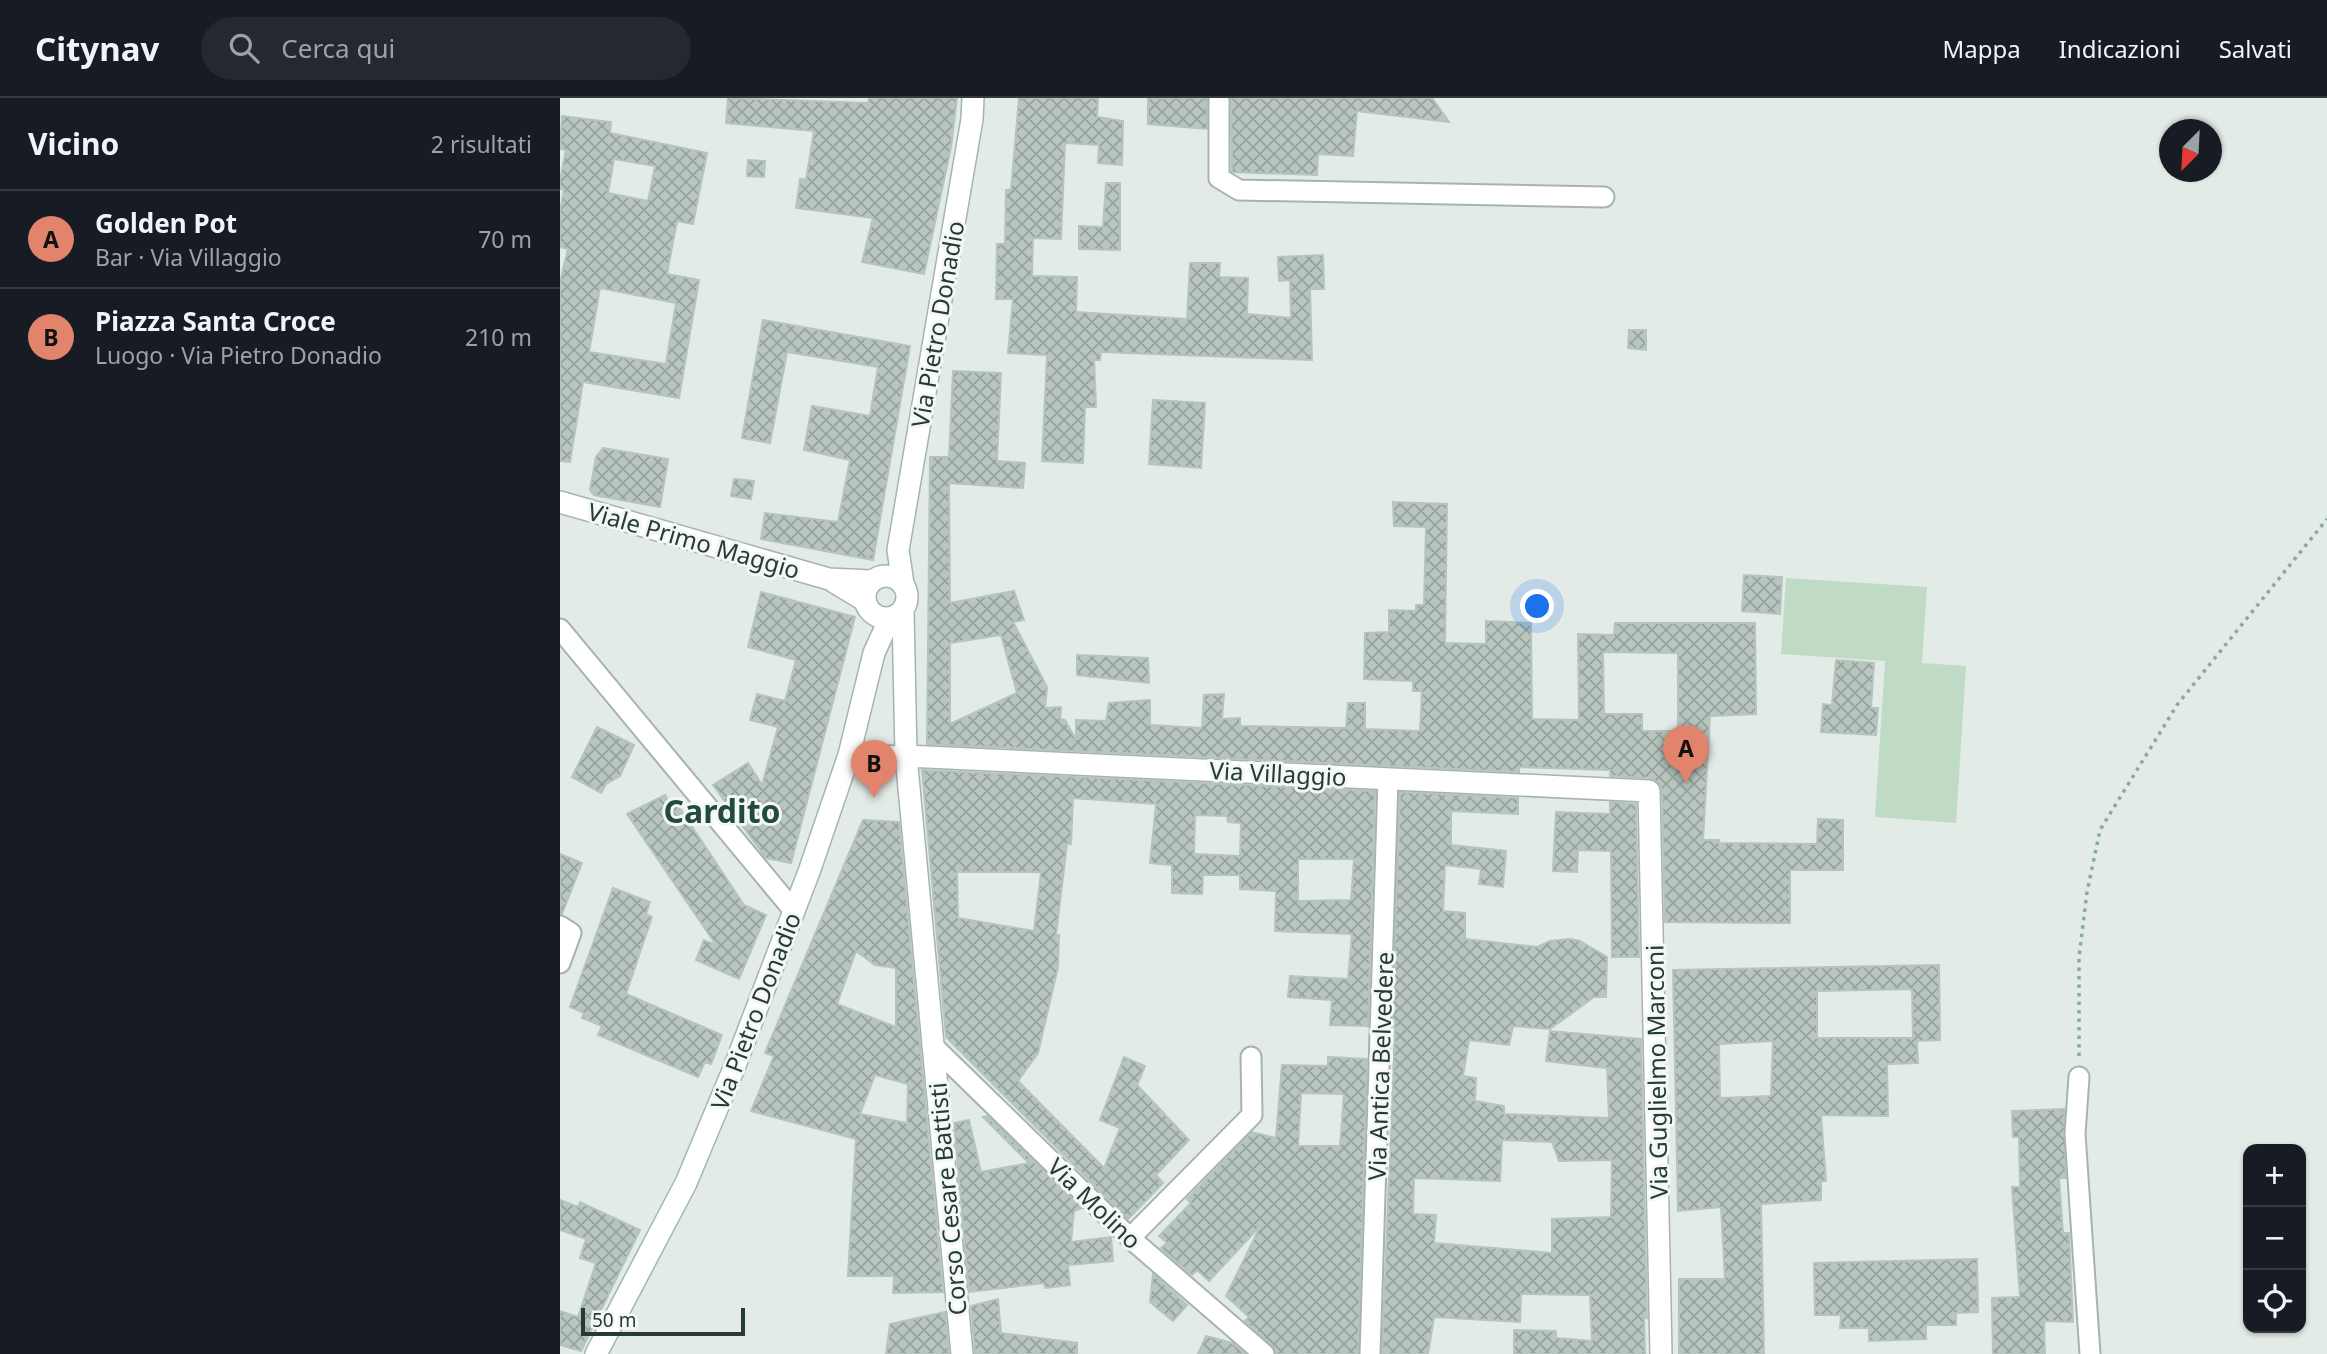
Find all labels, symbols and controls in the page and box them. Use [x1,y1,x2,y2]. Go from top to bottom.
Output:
search box [201,17,691,80]
text: Citynav [35,26,159,71]
icon: search [225,29,263,67]
text: Cerca qui [281,30,395,66]
text: Mappa [1943,32,2021,65]
text: Indicazioni [2059,32,2181,65]
text: Salvati [2219,32,2292,65]
north arrow [2159,119,2222,182]
text: Vicino [28,123,119,164]
text: 2 risultati [431,128,532,160]
text: Golden Pot [95,205,237,241]
street label: Via Pietro Donadio [903,218,971,430]
text: A [43,223,59,255]
text: 70 m [478,223,532,255]
text: Bar · Via Villaggio [95,241,282,273]
text: Piazza Santa Croce [95,303,336,339]
text: B [43,321,59,353]
text: 210 m [465,321,532,353]
text: Luogo · Via Pietro Donadio [95,339,382,371]
street label: Viale Primo Maggio [584,494,804,586]
your location [1520,589,1554,623]
pin: A [1663,725,1709,783]
pin: B [851,740,897,798]
street label: Via Villaggio [1209,753,1347,793]
district label: Cardito [663,789,781,832]
street label: Via Pietro Donadio [702,907,808,1115]
street label: Via Guglielmo Marconi [1637,945,1675,1199]
street label: Via Antica Belvedere [1360,951,1400,1181]
street label: Corso Cesare Battisti [920,1081,974,1317]
map controls [2243,1144,2306,1333]
button: + [2243,1144,2306,1207]
street label: Via Molino [1041,1150,1149,1256]
button: − [2243,1207,2306,1270]
button: locate [2243,1270,2306,1333]
scale bar [581,1305,746,1337]
text: 50 m [592,1307,636,1333]

